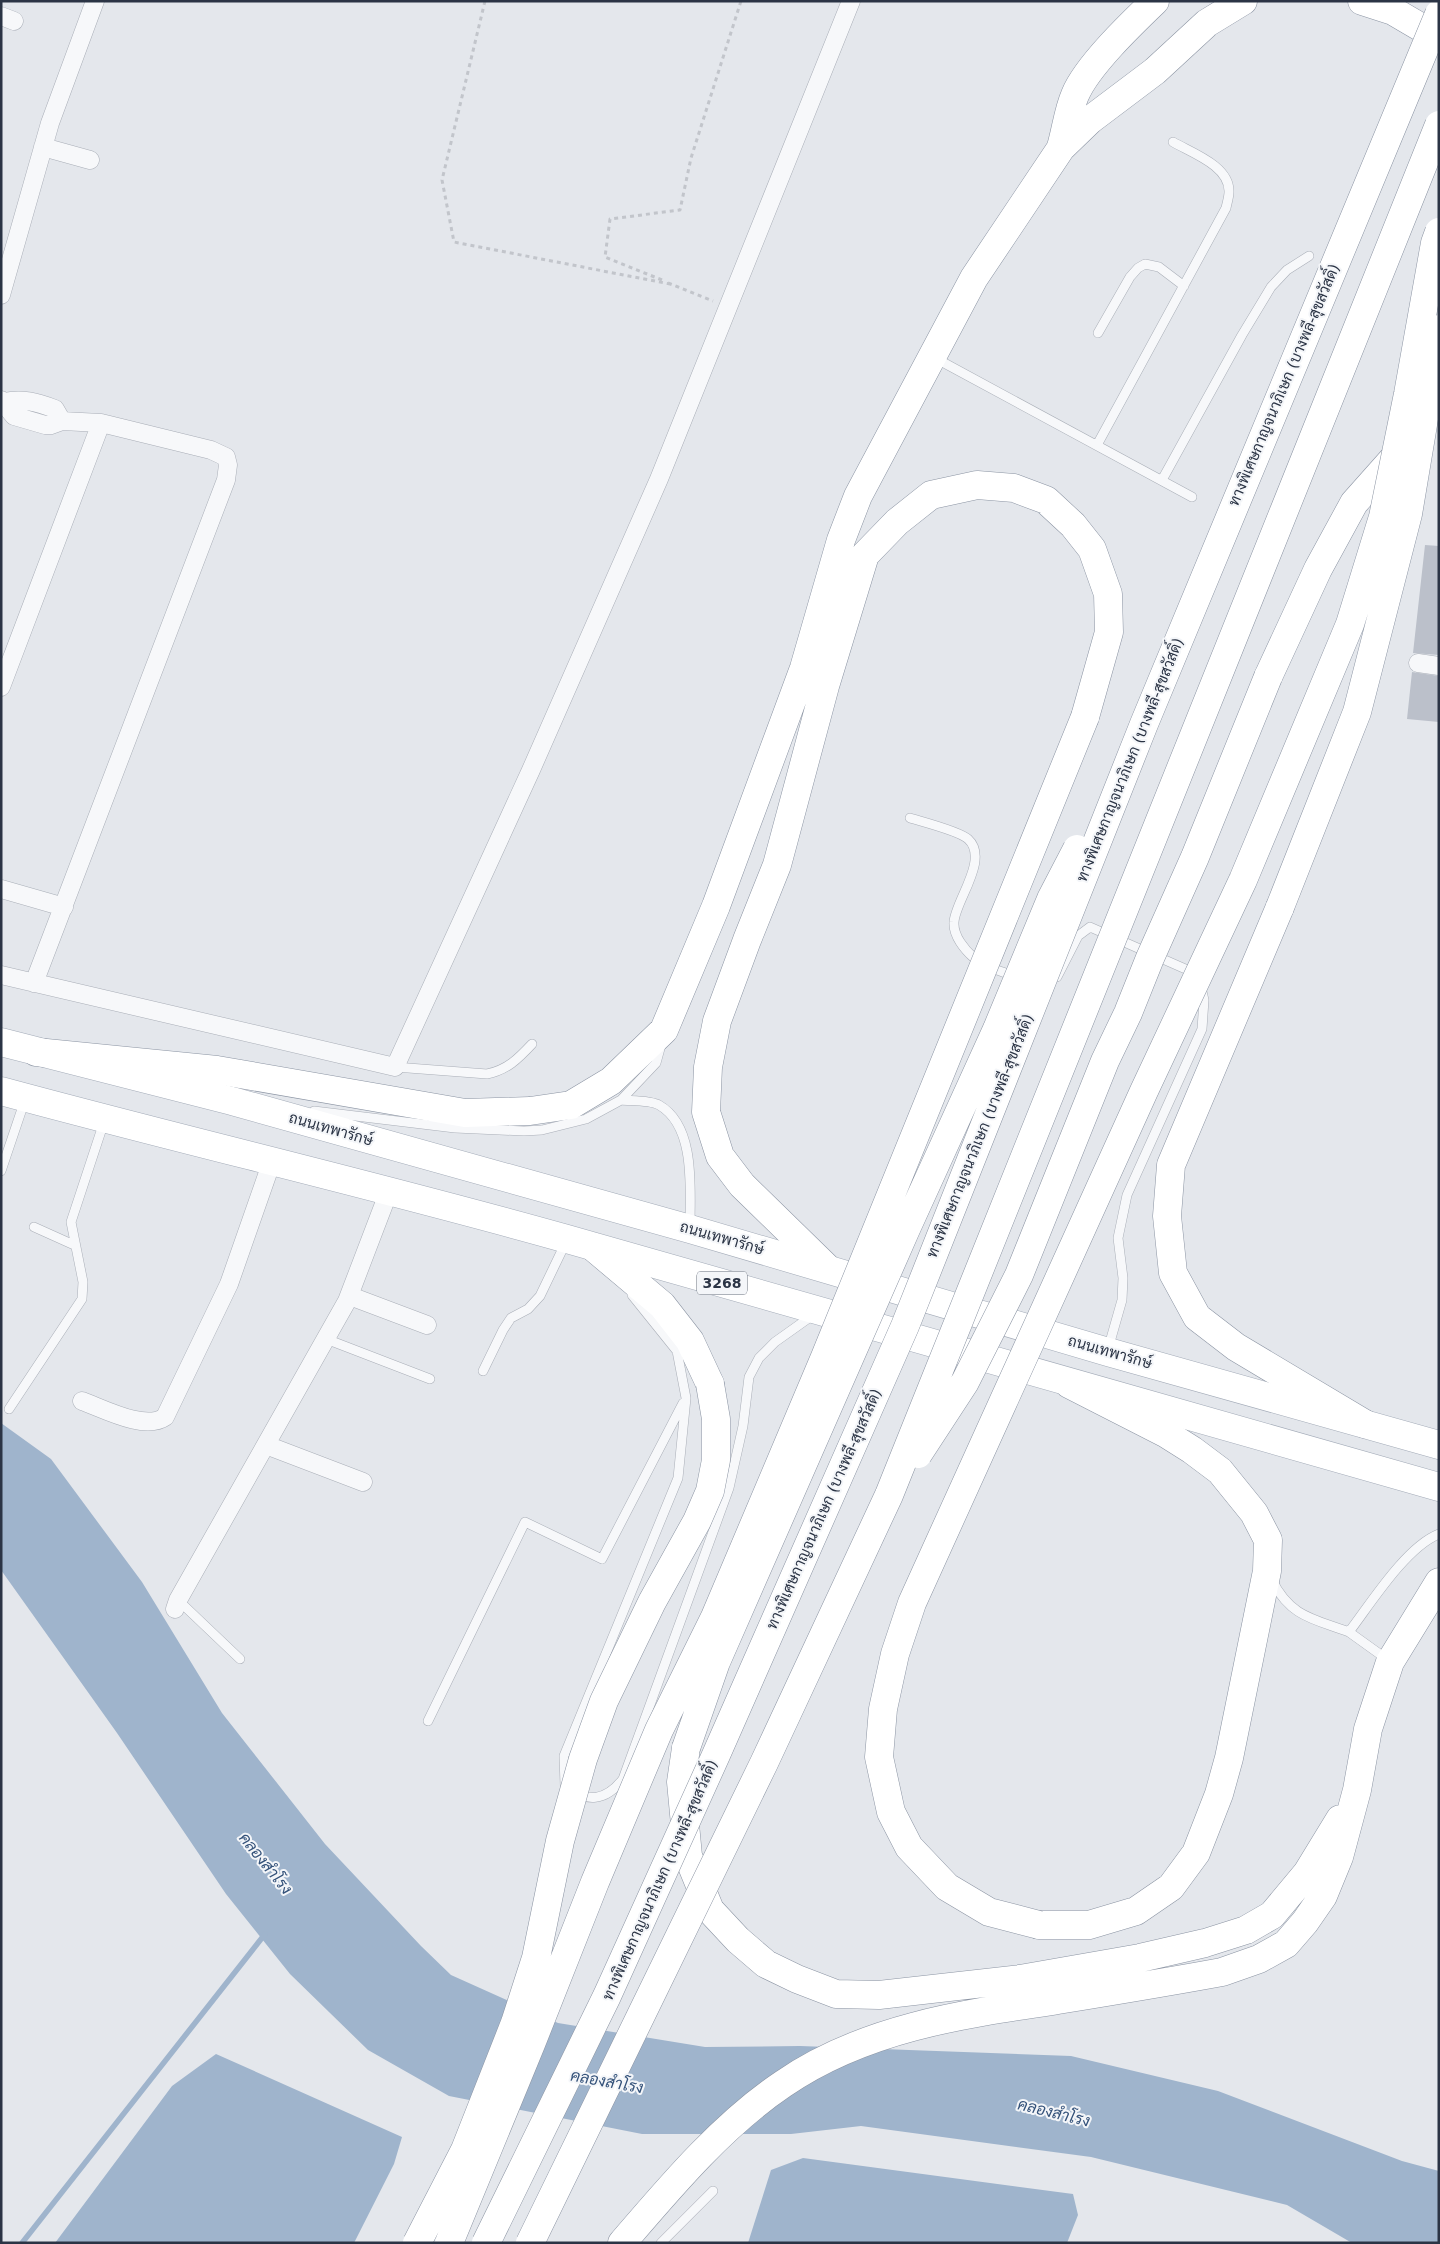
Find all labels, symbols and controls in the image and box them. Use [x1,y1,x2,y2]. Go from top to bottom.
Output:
street label: ทางพิเศษกาญจนาภิเษก (บางพลี-สุขสวัสดิ์) [1219,259,1345,510]
street label: ทางพิเศษกาญจนาภิเษก (บางพลี-สุขสวัสดิ์) [1067,633,1189,885]
street label: ทางพิเศษกาญจนาภิเษก (บางพลี-สุขสวัสดิ์) [917,1009,1039,1261]
street label: ถนนเทพารักษ์ [287,1107,376,1150]
street label: ถนนเทพารักษ์ [678,1216,767,1259]
road number: 3268 [697,1272,747,1295]
street label: ถนนเทพารักษ์ [1066,1330,1155,1373]
street label: ทางพิเศษกาญจนาภิเษก (บางพลี-สุขสวัสดิ์) [757,1383,887,1633]
street label: ทางพิเศษกาญจนาภิเษก (บางพลี-สุขสวัสดิ์) [593,1754,723,2004]
water label: คลองสำโรง [235,1827,298,1898]
water label: คลองสำโรง [569,2064,645,2097]
water label: คลองสำโรง [1016,2092,1092,2131]

